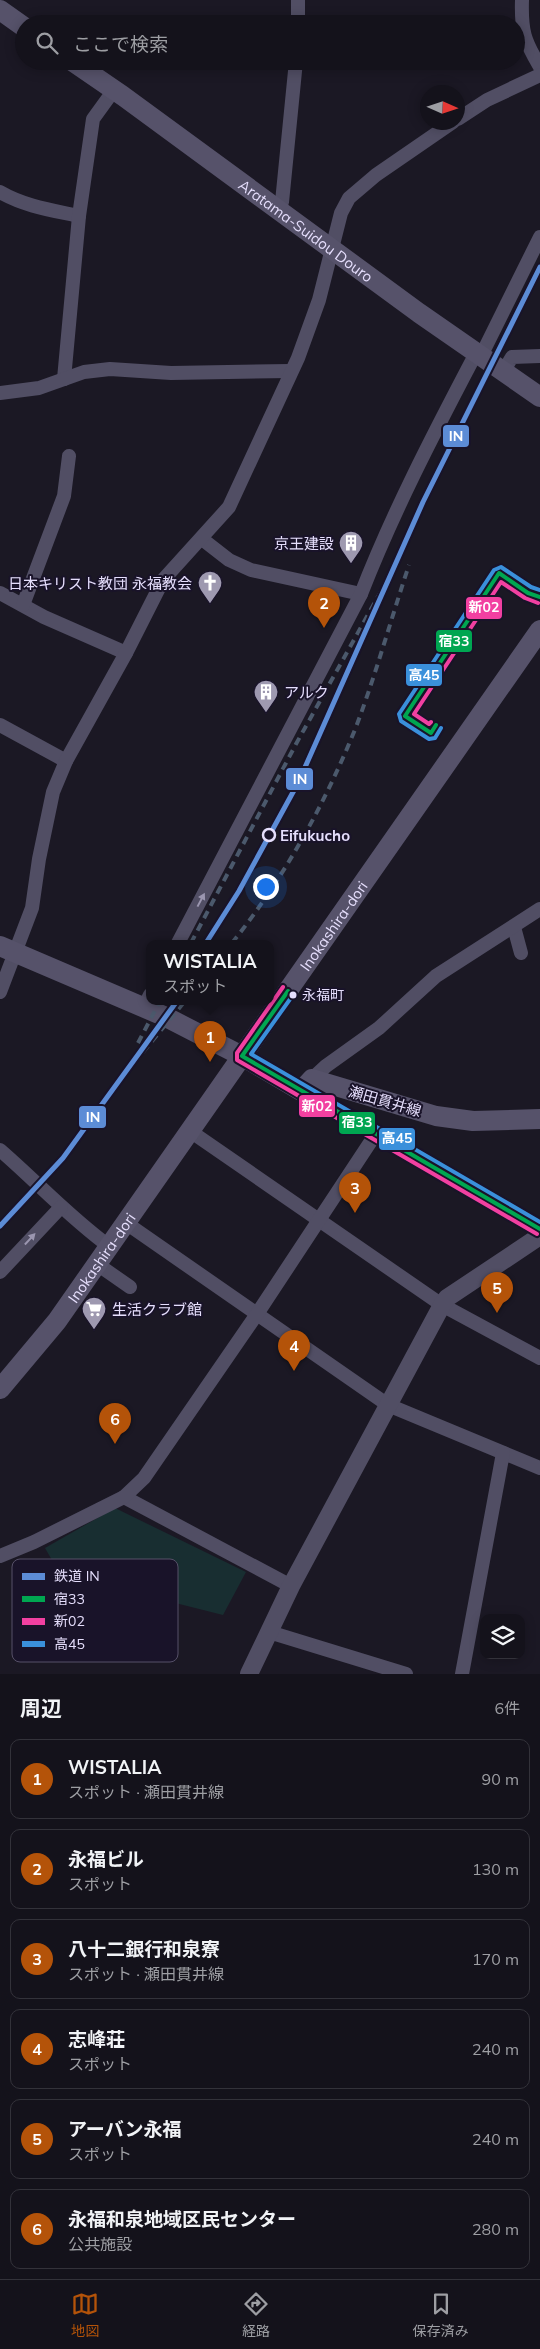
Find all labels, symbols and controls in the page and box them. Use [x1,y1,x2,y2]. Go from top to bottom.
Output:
search box [15,15,525,70]
icon: search [33,29,61,57]
text: ここで検索 [73,32,168,56]
north arrow [420,85,465,130]
street label: Aratama-Suidou Douro [235,175,377,286]
line badge: IN [442,424,470,448]
text: IN [449,427,463,445]
building icon: 京王建設 [338,530,364,564]
place label: 京王建設 [274,534,334,553]
church icon: 日本キリスト教団 永福教会 [197,570,223,604]
place label: 日本キリスト教団 永福教会 [8,574,192,593]
pin: 2 [308,587,340,628]
line badge: 新02 [465,596,503,620]
text: 新02 [469,598,499,616]
line badge: 宿33 [435,629,473,653]
text: 宿33 [439,632,469,650]
line badge: 高45 [405,663,443,687]
text: 高45 [409,666,439,684]
building icon: アルク [253,679,279,713]
place label: アルク [284,683,329,702]
line badge: IN [285,767,314,791]
text: IN [293,770,307,788]
place label: Eifukucho [280,826,350,845]
marker: Eifukucho [262,828,276,842]
your location [253,874,279,900]
street label: Inokashira-dori [295,877,371,974]
one-way arrow [197,893,205,907]
popup [146,940,274,1005]
text: WISTALIA [163,949,257,973]
text: スポット [163,976,227,996]
place label: 永福町 [302,986,344,1004]
marker: 永福町 [288,990,298,1000]
pin: 1 [194,1021,226,1062]
street label: 瀬田貫井線 [346,1082,424,1120]
line badge: 新02 [298,1094,336,1118]
text: 新02 [302,1097,332,1115]
line badge: IN [78,1105,107,1129]
text: IN [86,1108,100,1126]
line badge: 宿33 [338,1111,376,1135]
text: 宿33 [342,1113,372,1131]
line badge: 高45 [378,1127,416,1151]
text: 高45 [382,1129,412,1147]
pin: 3 [339,1172,371,1213]
street label: Inokashira-dori [63,1209,139,1306]
one-way arrow [24,1234,36,1246]
pin: 5 [481,1272,513,1313]
supermarket icon: 生活クラブ館 [81,1296,107,1330]
place label: 生活クラブ館 [112,1300,202,1319]
pin: 4 [278,1330,310,1371]
pin: 6 [99,1403,131,1444]
legend [12,1559,178,1662]
text: 鉄道 IN [54,1567,100,1585]
text: 宿33 [54,1590,85,1608]
text: 新02 [54,1612,85,1630]
map controls [480,1614,525,1659]
button: layers [480,1614,525,1659]
text: 高45 [54,1635,85,1653]
text: 周辺 [20,1695,62,1721]
text: 6件 [494,1698,520,1718]
text: WISTALIA [68,1755,161,1779]
text: 1 [32,1769,42,1789]
text: 90 m [482,1769,519,1789]
text: スポット · 瀬田貫井線 [68,1782,224,1802]
text: 永福ビル [68,1847,144,1871]
text: 2 [32,1859,42,1879]
text: 130 m [472,1859,519,1879]
text: スポット [68,1874,132,1894]
text: 八十二銀行和泉寮 [68,1937,220,1961]
text: 3 [32,1949,42,1969]
text: 170 m [472,1949,519,1969]
text: スポット · 瀬田貫井線 [68,1964,224,1984]
text: 志峰荘 [68,2027,125,2051]
text: 4 [32,2039,42,2059]
text: 240 m [472,2039,519,2059]
text: スポット [68,2054,132,2074]
text: アーバン永福 [68,2117,182,2141]
text: 5 [32,2129,42,2149]
text: 240 m [472,2129,519,2149]
text: スポット [68,2144,132,2164]
text: 永福和泉地域区民センター [68,2207,296,2231]
text: 6 [32,2219,42,2239]
text: 280 m [472,2219,519,2239]
text: 公共施設 [68,2234,132,2254]
tab: 地図 [71,2290,99,2340]
tab: 経路 [242,2290,270,2340]
tab: 保存済み [413,2290,469,2340]

